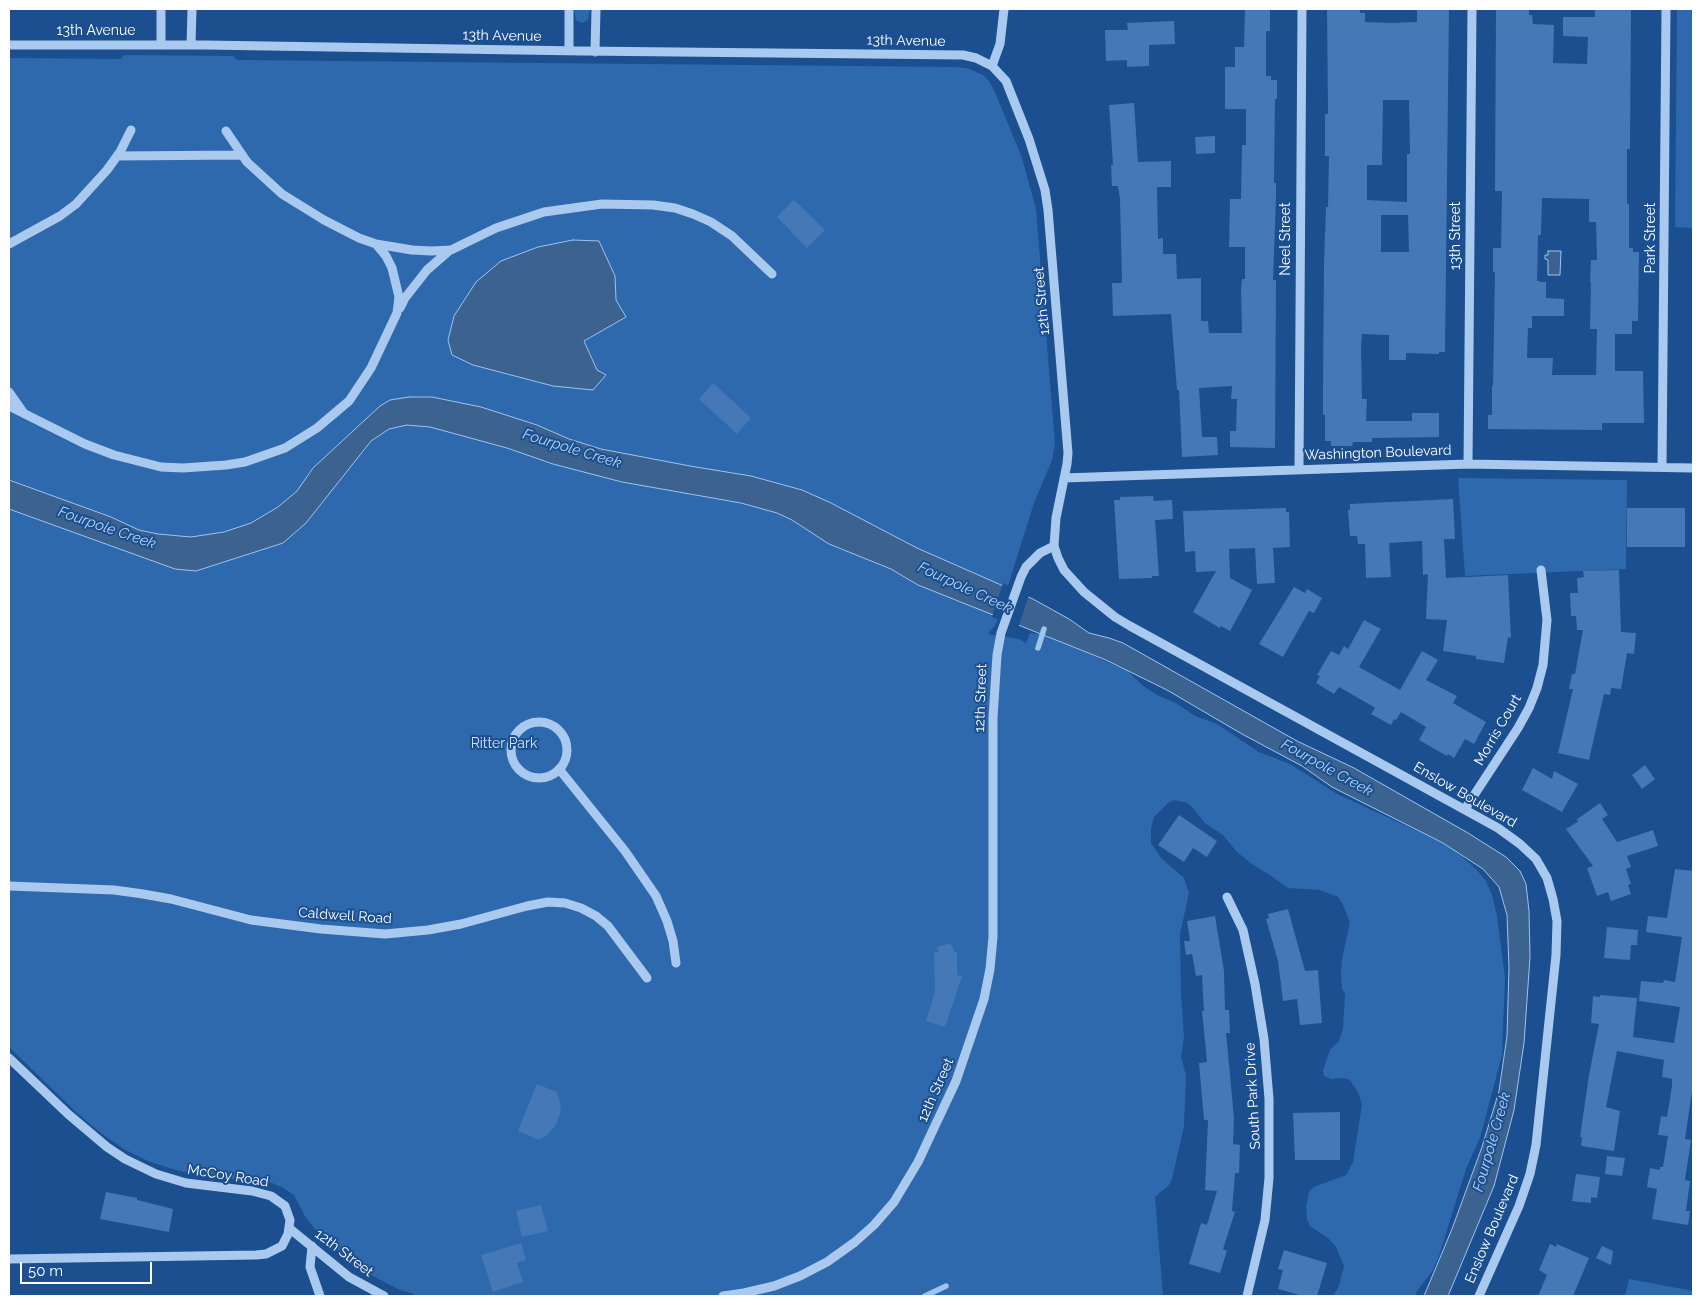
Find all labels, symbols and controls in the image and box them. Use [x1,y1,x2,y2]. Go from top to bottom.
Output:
street label: 13th Avenue [56,23,136,39]
street label: 13th Avenue [462,27,542,45]
street label: 13th Avenue [866,32,946,50]
street label: Neel Street [1278,202,1294,276]
street label: 13th Street [1448,202,1464,270]
street label: Park Street [1643,203,1659,273]
street label: 12th Street [1031,266,1053,336]
water label: Fourpole Creek [520,425,624,473]
street label: Washington Boulevard [1304,442,1452,464]
water label: Fourpole Creek [56,503,158,553]
water label: Fourpole Creek [915,558,1015,618]
street label: 12th Street [971,663,991,733]
street label: Morris Court [1471,691,1525,769]
water label: Fourpole Creek [1278,735,1376,801]
park label: Ritter Park [471,736,537,752]
street label: Enslow Boulevard [1410,759,1520,831]
street label: Caldwell Road [298,904,392,928]
street label: South Park Drive [1242,1042,1264,1150]
street label: 12th Street [914,1055,958,1125]
water label: Fourpole Creek [1469,1090,1515,1194]
street label: McCoy Road [186,1161,270,1191]
street label: Enslow Boulevard [1462,1172,1522,1286]
street label: 12th Street [312,1226,376,1280]
scale bar [22,1252,155,1284]
text: 50 m [28,1262,63,1280]

